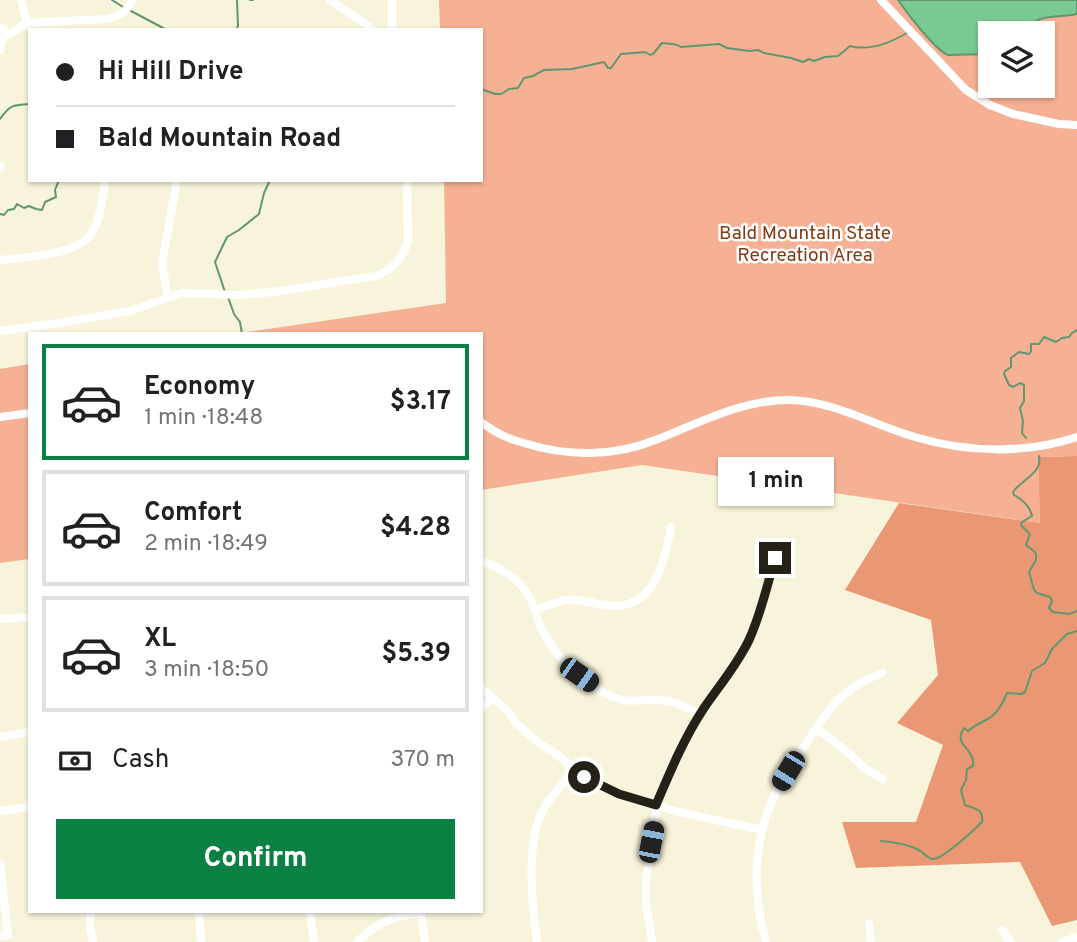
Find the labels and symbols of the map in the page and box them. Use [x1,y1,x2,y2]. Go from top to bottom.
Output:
park label: Bald Mountain State Recreation Area [719,222,891,268]
callout: 1 min [717,456,833,505]
route end [759,542,791,574]
car [556,654,603,696]
car [769,748,808,794]
route start [568,761,600,793]
car [637,819,666,865]

